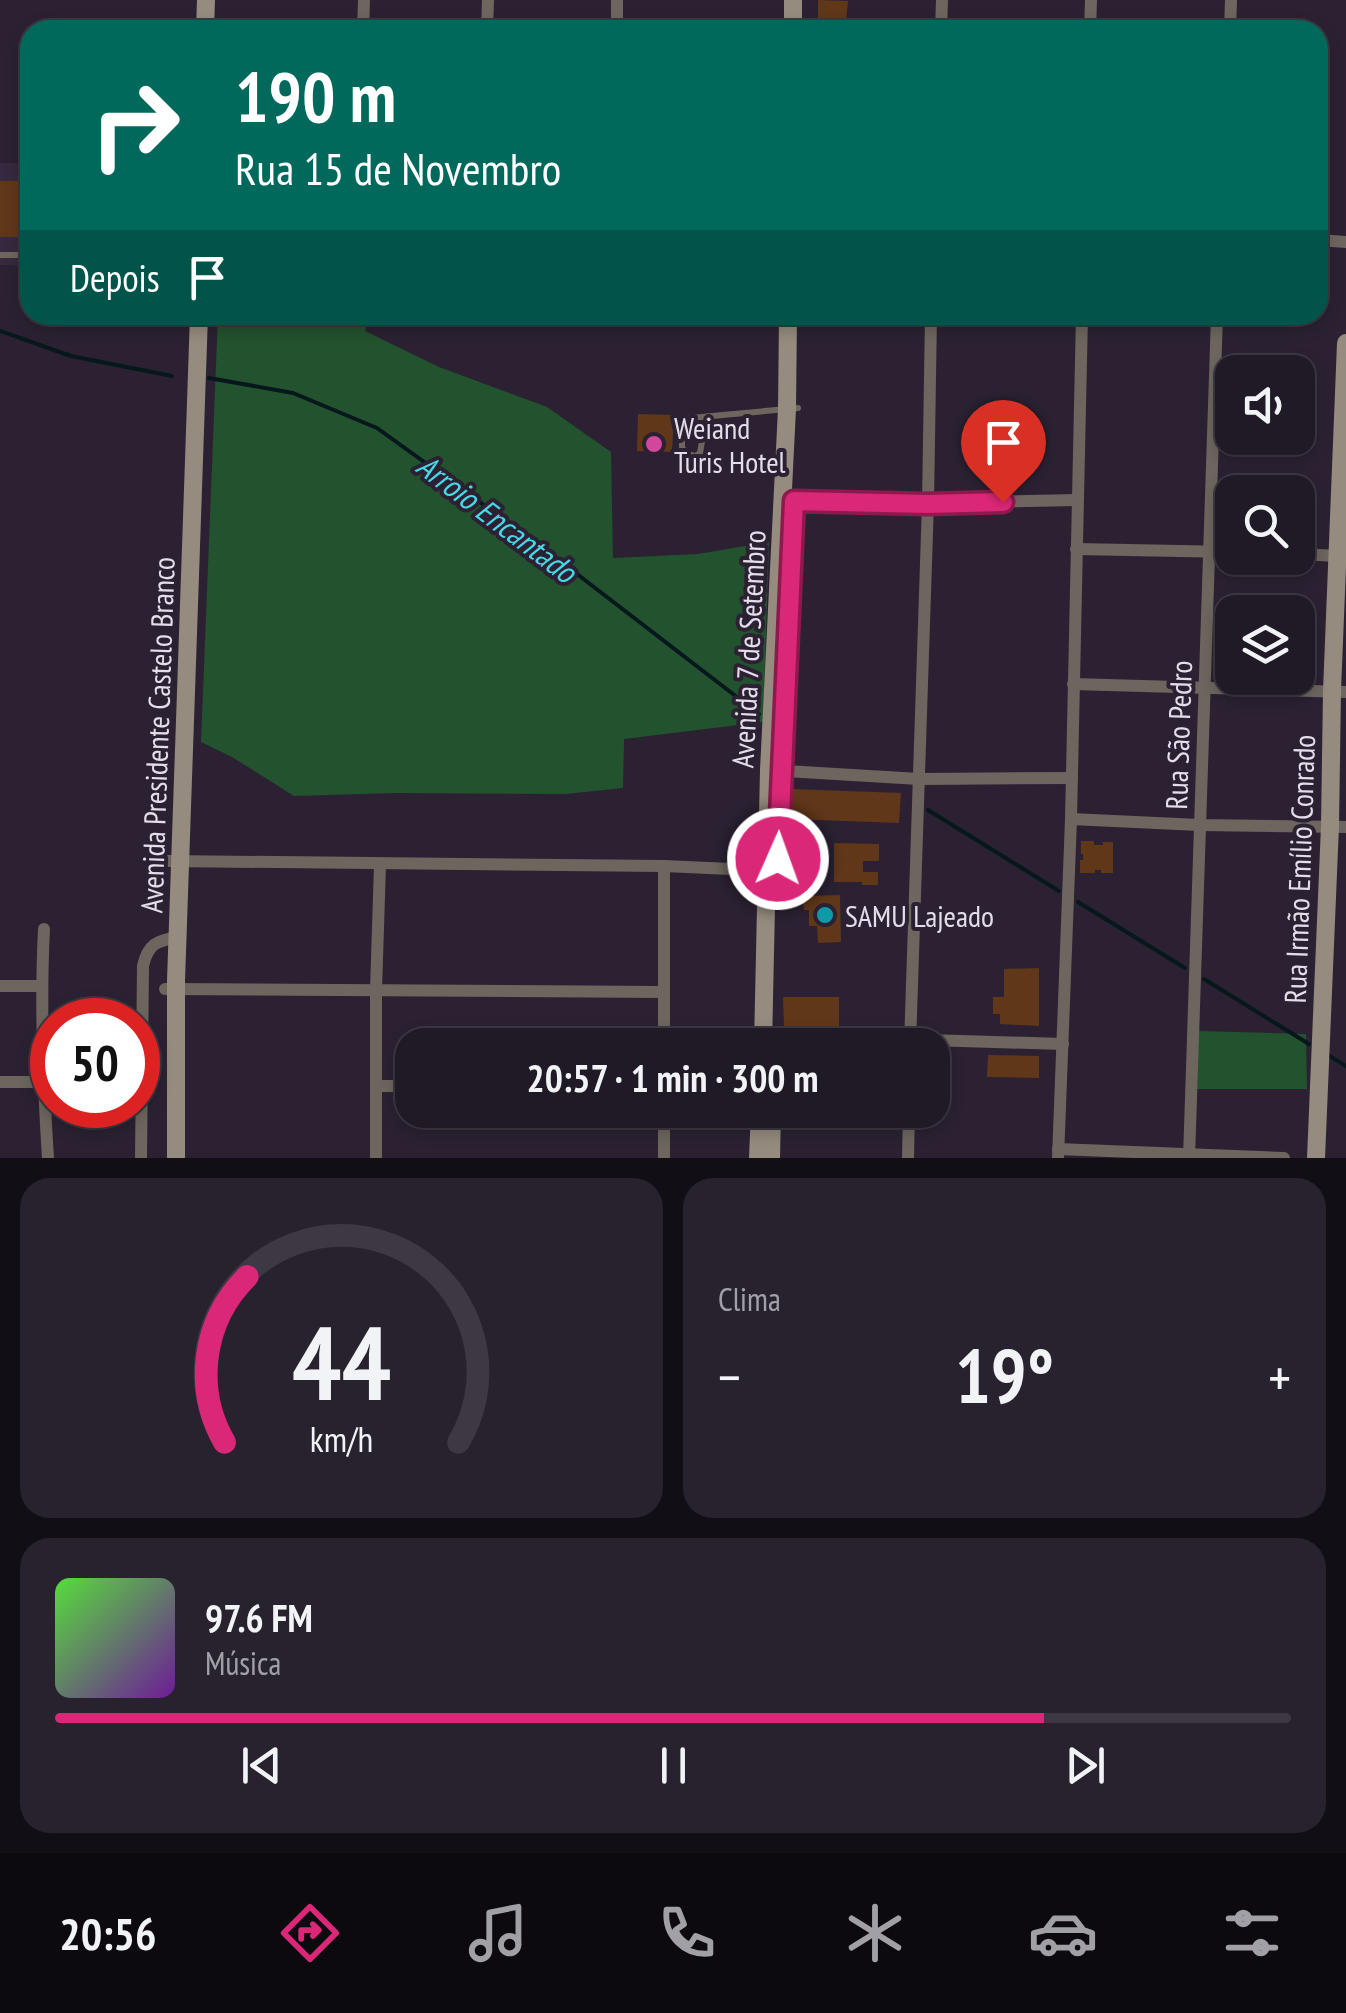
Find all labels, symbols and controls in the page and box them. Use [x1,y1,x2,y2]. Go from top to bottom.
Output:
text: 190 m [235,51,396,141]
icon: right [70,60,200,190]
text: Rua 15 de Novembro [235,139,561,197]
icon: arrive [180,250,235,305]
text: Depois [70,253,160,302]
map controls [1215,355,1315,695]
button: sound [1215,355,1315,455]
pin [961,400,1046,503]
place label: Weiand Turis Hotel [674,408,786,481]
icon: arrive [976,415,1031,470]
marker: Weiand Turis Hotel [643,433,665,455]
water label: Arroio Encantado [409,444,587,593]
button: search [1215,475,1315,575]
street label: Avenida 7 de Setembro [722,529,774,769]
street label: Avenida Presidente Castelo Branco [131,556,183,914]
button: layers [1215,595,1315,695]
street label: Rua São Pedro [1156,660,1200,810]
street label: Rua Irmão Emílio Conrado [1275,734,1323,1004]
position arrow [726,807,830,911]
place label: SAMU Lajeado [845,896,994,935]
marker: SAMU Lajeado [814,904,836,926]
speed limit sign: 50 [30,998,160,1128]
text: 20:57 · 1 min · 300 m [526,1053,819,1102]
text: Clima [718,1278,781,1320]
text: 44 [292,1294,391,1429]
text: 19° [955,1327,1054,1424]
text: − [718,1341,741,1412]
text: + [1268,1341,1291,1412]
text: km/h [310,1416,373,1462]
text: 97.6 FM [205,1593,313,1642]
text: Música [205,1642,281,1684]
icon: previous [234,1738,289,1793]
icon: pause [646,1738,701,1793]
icon: next [1058,1738,1113,1793]
icon: directions [275,1898,345,1968]
icon: music [463,1898,533,1968]
icon: phone [652,1898,722,1968]
icon: climate [840,1898,910,1968]
icon: car [1028,1898,1098,1968]
icon: filters [1217,1898,1287,1968]
text: 20:56 [59,1904,157,1962]

